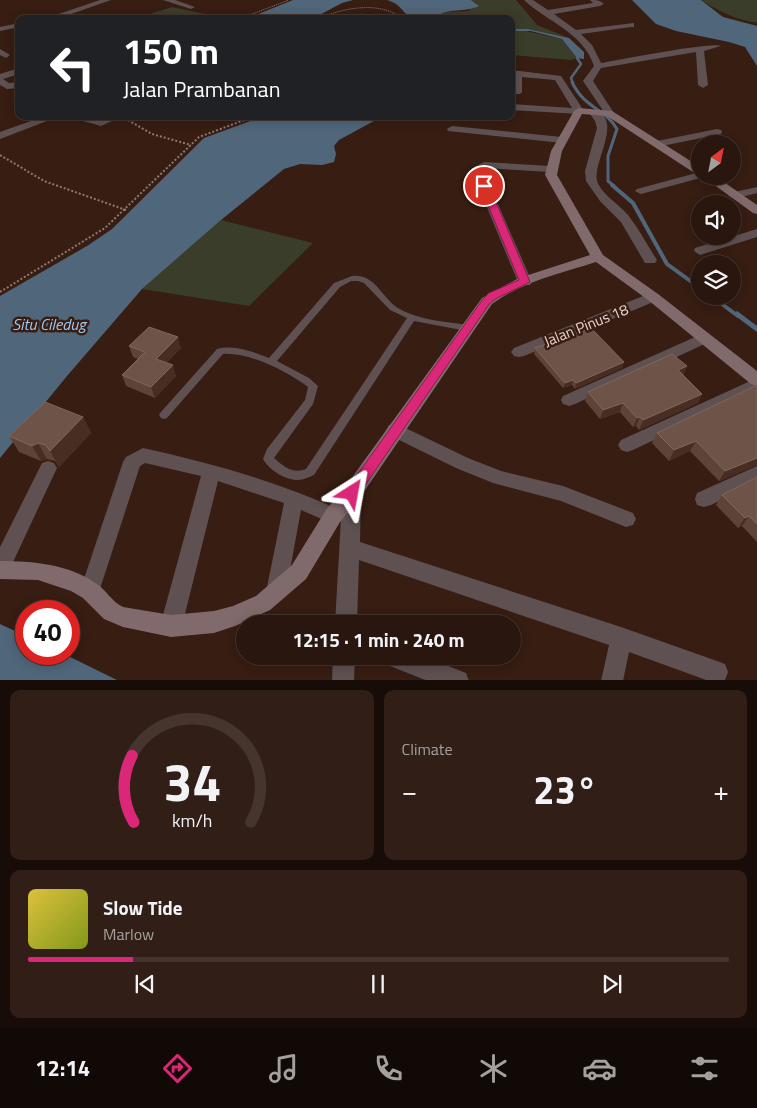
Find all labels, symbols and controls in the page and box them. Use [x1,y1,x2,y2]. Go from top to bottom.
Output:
text: 150 m [123,24,219,78]
icon: left [40,35,105,100]
text: Jalan Prambanan [123,72,280,106]
north arrow [691,135,741,185]
map controls [691,135,741,305]
pin [463,165,505,207]
icon: arrive [470,172,498,200]
button: sound [691,195,741,245]
button: layers [691,255,741,305]
street label: Jalan Pinus 18 [540,298,632,352]
water label: Situ Ciledug [12,312,88,336]
position arrow [325,466,377,518]
speed limit sign: 40 [15,600,80,665]
text: 12:15 · 1 min · 240 m [292,625,465,654]
text: Climate [402,737,453,761]
text: 34 [163,742,221,821]
text: 23° [533,761,597,819]
text: − [402,769,417,812]
text: + [713,769,729,812]
text: km/h [172,807,212,834]
text: Slow Tide [103,893,182,922]
text: Marlow [103,922,154,946]
icon: previous [131,970,159,998]
icon: pause [364,970,392,998]
icon: next [598,970,626,998]
text: 12:14 [35,1051,90,1085]
icon: directions [160,1051,195,1086]
icon: music [266,1051,301,1086]
icon: phone [371,1051,406,1086]
icon: climate [476,1051,511,1086]
icon: car [582,1051,617,1086]
icon: filters [687,1051,722,1086]

